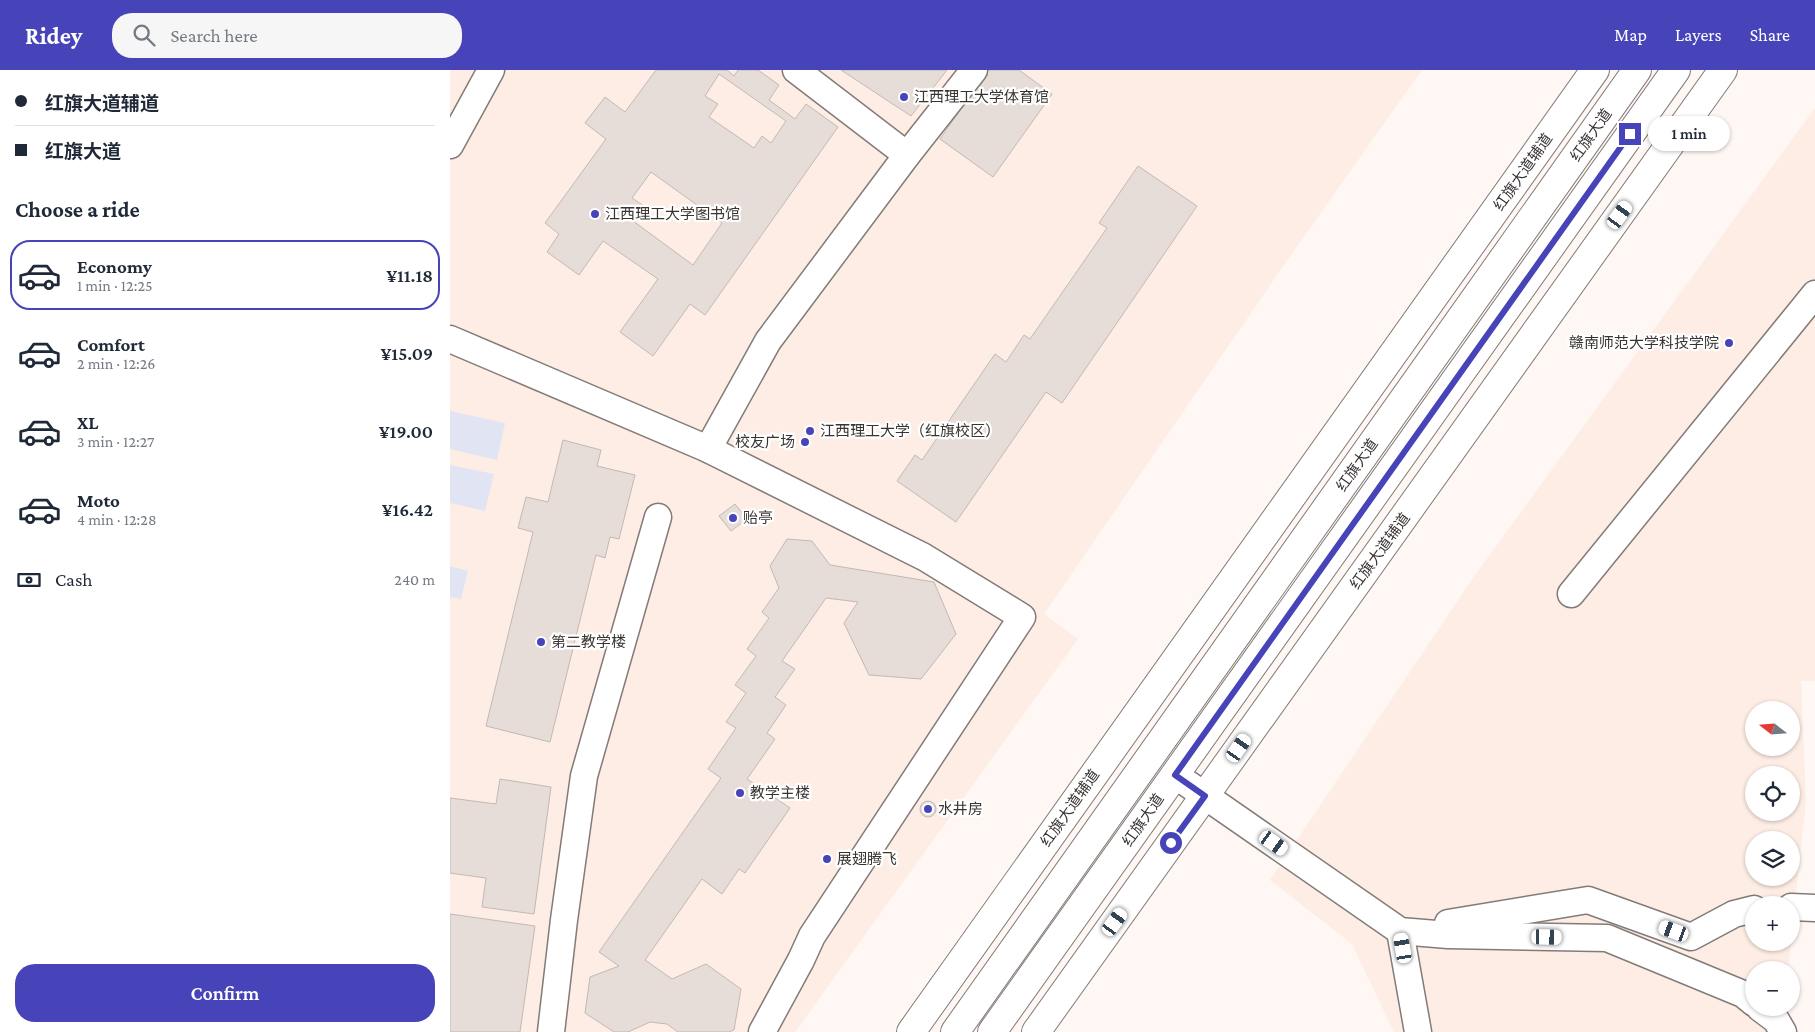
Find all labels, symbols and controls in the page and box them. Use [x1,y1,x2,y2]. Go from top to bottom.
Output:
search box [112,13,462,58]
icon: search [130,21,158,49]
text: Ridey [25,22,82,49]
text: Search here [170,25,258,46]
text: Map [1614,25,1647,45]
text: Layers [1675,25,1722,45]
text: Share [1750,25,1790,45]
place label: 江西理工大学体育馆 [914,89,1049,105]
marker: 江西理工大学体育馆 [898,91,910,103]
text: 红旗大道辅道 [45,93,159,114]
street label: 红旗大道 [1567,106,1615,164]
callout: 1 min [1648,116,1730,152]
route end [1619,123,1641,145]
text: 1 min [1671,125,1707,142]
street label: 红旗大道辅道 [1491,131,1555,213]
text: 红旗大道 [45,141,121,162]
text: Choose a ride [15,197,140,222]
car [1605,198,1634,232]
place label: 江西理工大学图书馆 [605,206,740,222]
marker: 江西理工大学图书馆 [589,208,601,220]
icon: car [17,253,62,298]
text: Economy [77,256,152,277]
text: ¥11.18 [386,265,433,286]
text: 1 min · 12:25 [77,277,153,294]
icon: car [17,331,62,376]
text: Comfort [77,334,145,355]
place label: 赣南师范大学科技学院 [1569,335,1719,351]
marker: 赣南师范大学科技学院 [1723,337,1735,349]
text: ¥15.09 [381,343,433,364]
text: 2 min · 12:26 [77,355,155,372]
icon: car [17,409,62,454]
text: XL [77,412,99,433]
text: ¥19.00 [379,421,433,442]
place label: 江西理工大学（红旗校区） [820,422,1000,439]
marker: 江西理工大学（红旗校区） [804,425,816,437]
text: 3 min · 12:27 [77,433,154,450]
place label: 校友广场 [735,433,795,450]
marker: 校友广场 [799,436,811,448]
street label: 红旗大道 [1333,436,1381,494]
icon: car [17,487,62,532]
text: Moto [77,490,120,511]
text: ¥16.42 [382,499,433,520]
place label: 贻亭 [743,510,773,526]
street label: 红旗大道辅道 [1347,510,1413,592]
text: 4 min · 12:28 [77,511,156,528]
marker: 贻亭 [727,512,739,524]
icon: cash [15,566,43,594]
text: Cash [55,569,93,590]
text: 240 m [394,571,435,588]
place label: 第二教学楼 [551,634,626,650]
marker: 第二教学楼 [535,636,547,648]
north arrow [1745,701,1800,756]
map controls [1745,701,1800,1016]
car [1224,731,1253,765]
button: locate [1745,766,1800,821]
street label: 红旗大道辅道 [1038,767,1102,849]
place label: 教学主楼 [750,785,810,801]
marker: 教学主楼 [734,787,746,799]
street label: 红旗大道 [1119,791,1167,849]
place label: 水井房 [938,800,983,817]
marker: 水井房 [922,803,934,815]
car [1257,828,1290,858]
button: layers [1745,831,1800,886]
route start [1160,832,1182,854]
place label: 展翅腾飞 [837,851,897,867]
marker: 展翅腾飞 [821,853,833,865]
button: + [1745,896,1800,951]
car [1100,905,1129,939]
car [1657,919,1690,943]
car [1531,929,1562,945]
car [1393,932,1412,964]
button: − [1745,961,1800,1016]
button: Confirm [15,964,435,1022]

